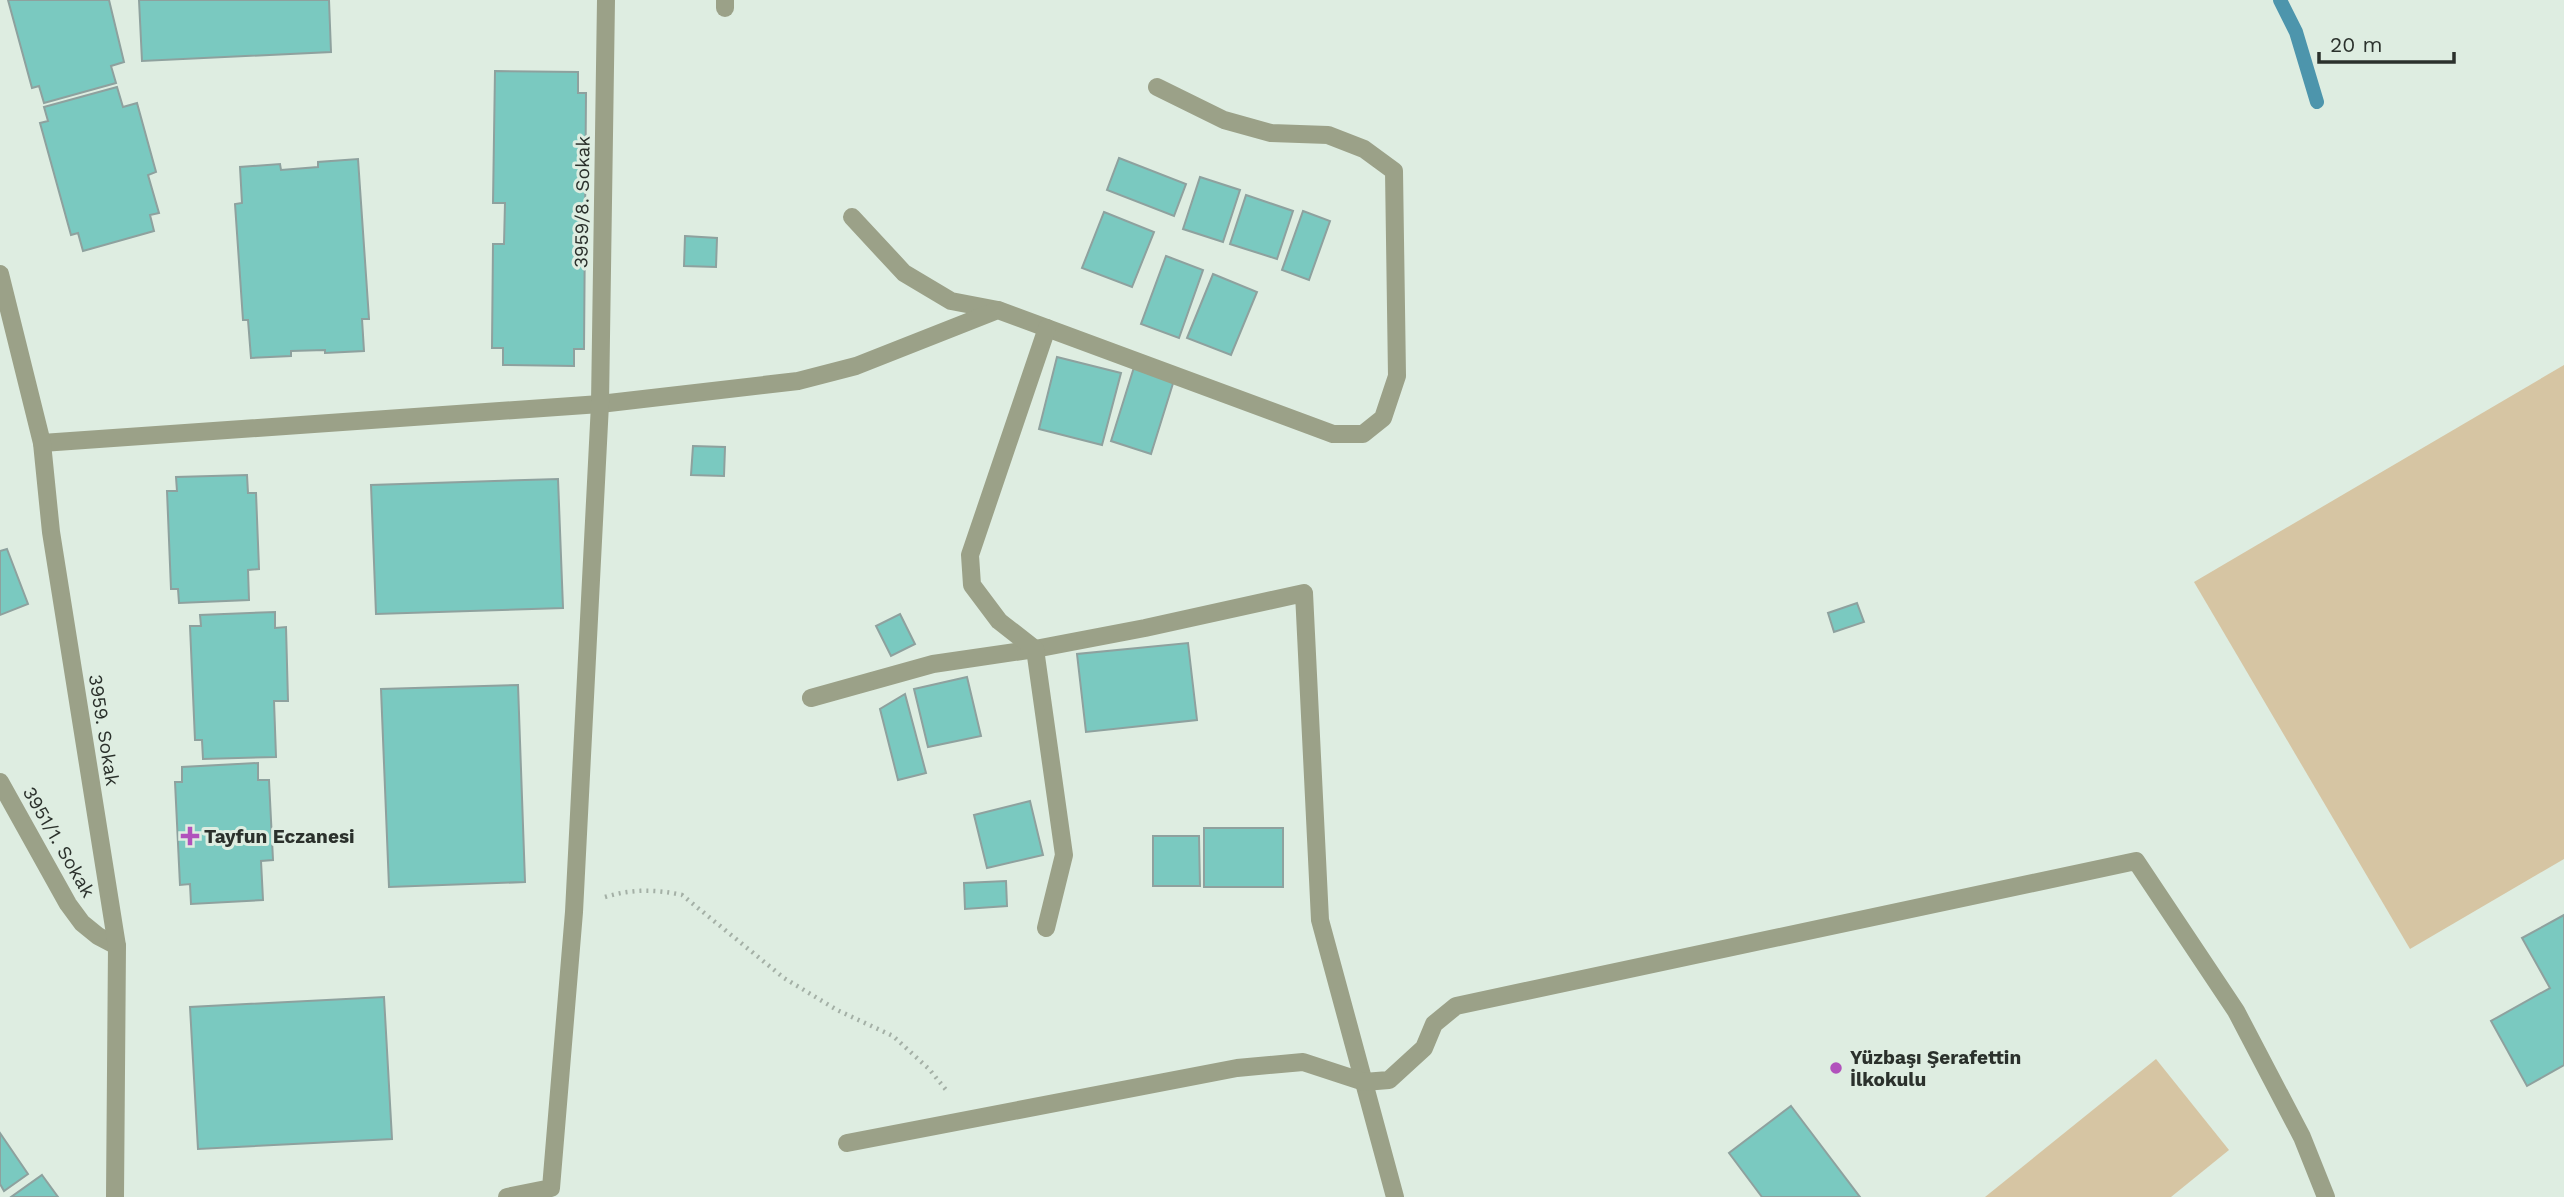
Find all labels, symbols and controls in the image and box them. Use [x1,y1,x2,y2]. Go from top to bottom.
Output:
scale bar [2319,21,2454,65]
text: 20 m [2330,32,2382,57]
street label: 3959/8. Sokak [569,135,595,268]
street label: 3959. Sokak [84,673,124,788]
street label: 3951/1. Sokak [18,782,100,902]
place label: Tayfun Eczanesi [204,825,355,848]
marker: Tayfun Eczanesi [182,828,198,844]
place label: Yüzbaşı Şerafettin İlkokulu [1850,1046,2021,1091]
marker: Yüzbaşı Şerafettin İlkokulu [1828,1060,1844,1076]

